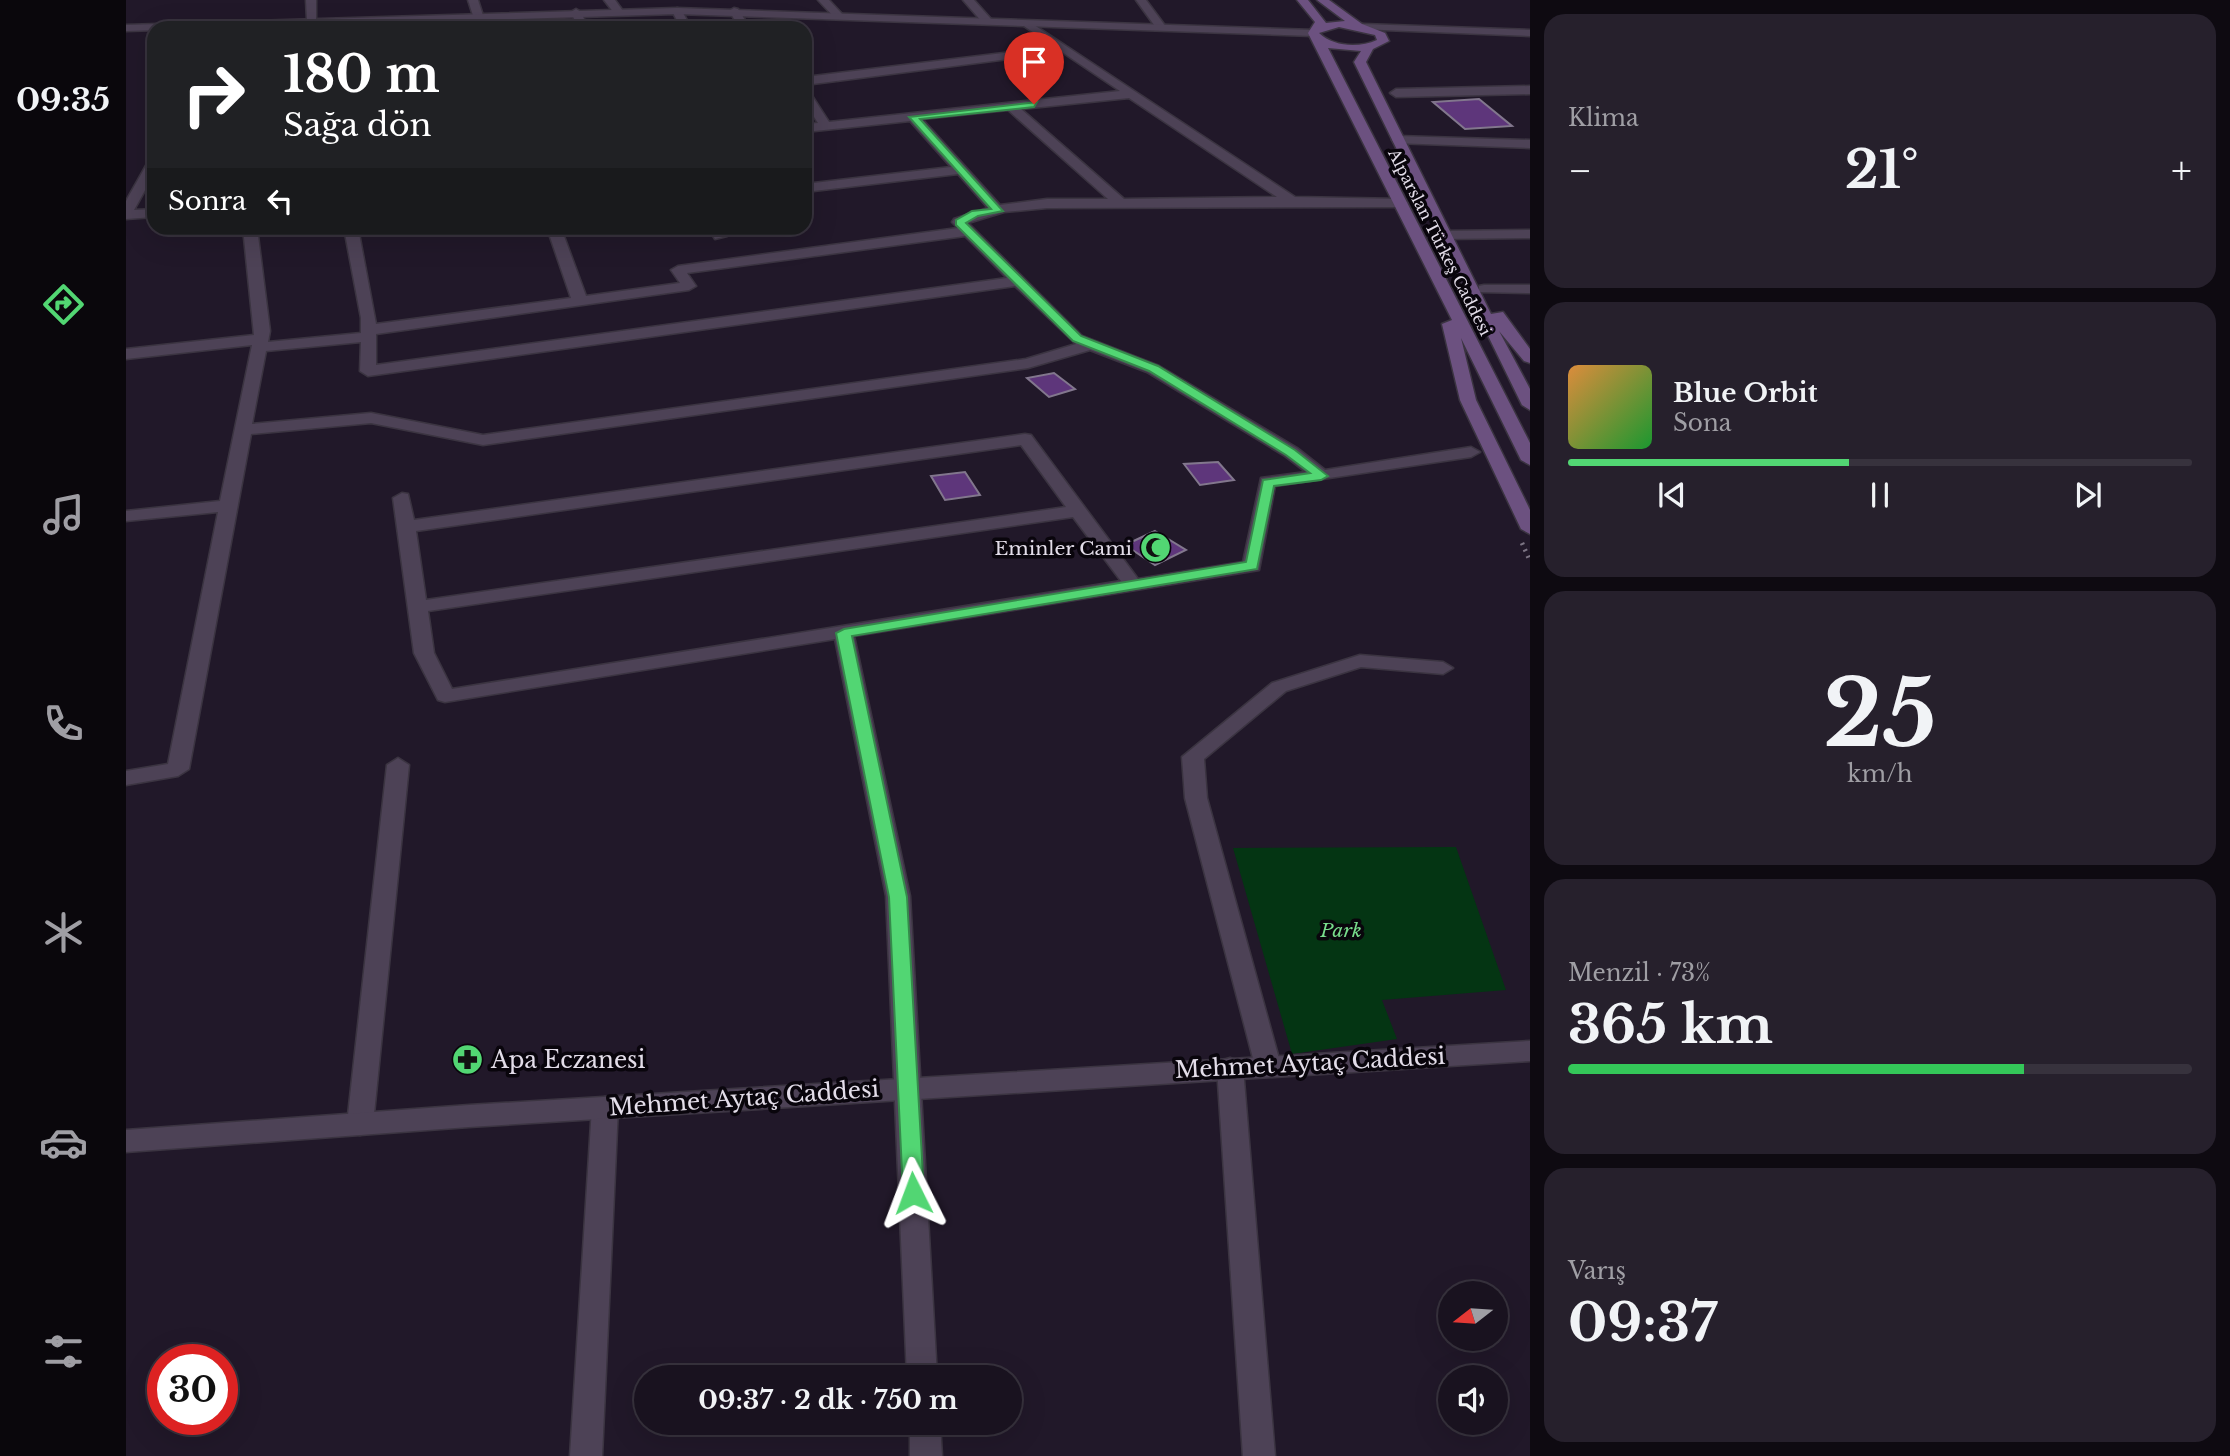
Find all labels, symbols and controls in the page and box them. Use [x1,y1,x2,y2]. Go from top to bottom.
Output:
pin [1004,32,1064,104]
icon: arrive [1015,43,1053,81]
text: 180 m [283,44,440,105]
icon: right [168,49,259,140]
text: 09:35 [16,80,110,120]
text: Klima [1568,104,1639,132]
text: Sağa dön [283,105,432,145]
text: 21° [1845,138,1919,202]
street label: Alparslan Türkeş Caddesi [1384,144,1496,339]
text: − [1568,147,1592,194]
text: + [2171,147,2192,194]
icon: left [261,182,299,220]
text: Sonra [168,185,247,217]
icon: directions [39,280,88,329]
text: Blue Orbit [1673,377,1818,409]
text: Sona [1673,409,1731,437]
icon: previous [1653,476,1691,514]
icon: pause [1861,476,1899,514]
icon: next [2069,476,2107,514]
icon: music [39,490,88,539]
mosque icon: Eminler Cami [1138,531,1172,565]
place label: Eminler Cami [995,537,1133,560]
text: 25 [1823,658,1937,771]
icon: phone [39,699,88,748]
text: km/h [1847,760,1913,788]
icon: climate [39,908,88,957]
park label: Park [1319,919,1362,942]
text: Menzil · 73% [1568,959,1711,987]
text: 365 km [1568,993,1773,1057]
street label: Mehmet Aytaç Caddesi [1174,1042,1446,1084]
pharmacy icon: Apa Eczanesi [451,1043,485,1077]
place label: Apa Eczanesi [490,1046,646,1074]
street label: Mehmet Aytaç Caddesi [608,1075,880,1121]
icon: car [39,1118,88,1167]
position arrow [876,1156,950,1230]
text: Varış [1568,1257,1626,1285]
north arrow [1438,1281,1508,1351]
map controls [1438,1281,1508,1435]
text: 09:37 [1568,1291,1717,1355]
icon: filters [39,1327,88,1376]
speed limit sign: 30 [147,1344,238,1435]
button: sound [1438,1365,1508,1435]
text: 09:37 · 2 dk · 750 m [698,1384,958,1416]

